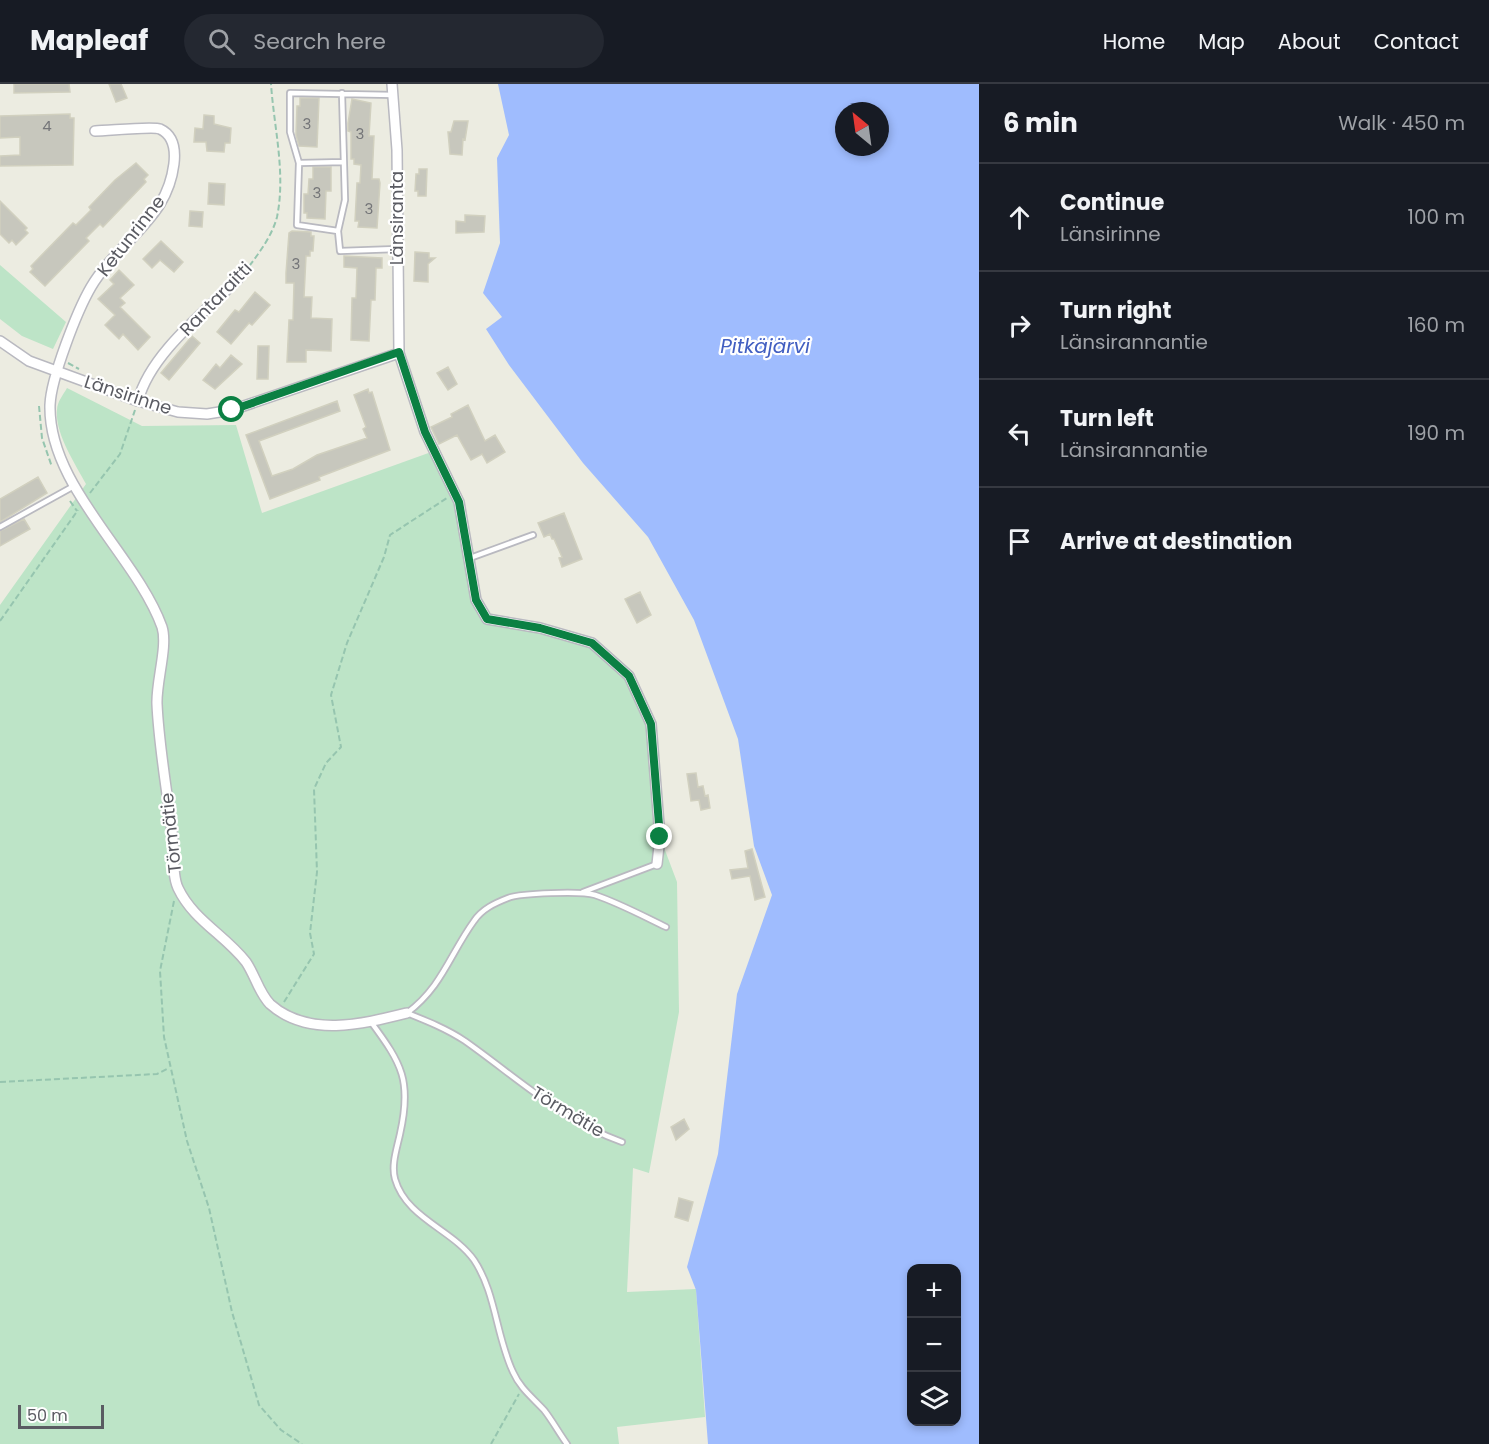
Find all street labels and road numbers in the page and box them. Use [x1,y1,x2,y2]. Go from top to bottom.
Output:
street label: Länsiranta [384,171,409,265]
street label: Ketunrinne [91,190,170,282]
street label: Rantaraitti [174,256,257,341]
street label: Länsirinne [81,369,175,420]
street label: Törmätie [154,792,187,875]
street label: Törmätie [527,1080,609,1143]

